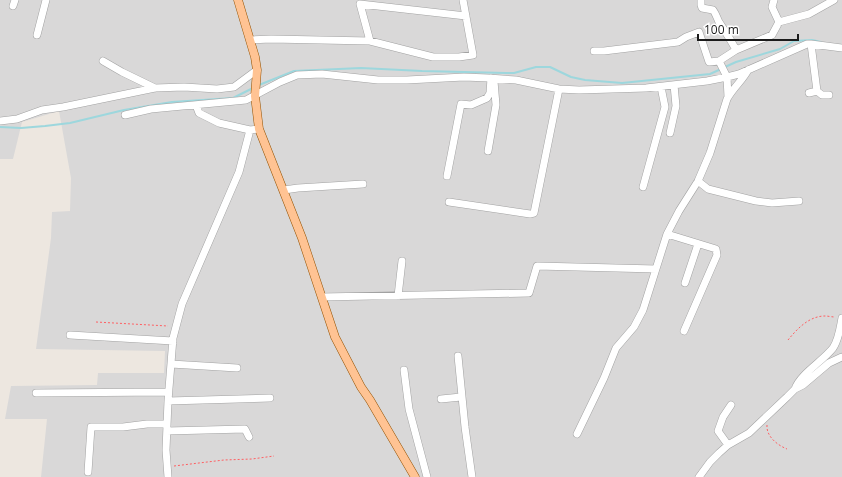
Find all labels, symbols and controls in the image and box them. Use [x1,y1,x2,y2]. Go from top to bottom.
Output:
scale bar [698,16,798,42]
text: 100 m [704,21,739,38]

